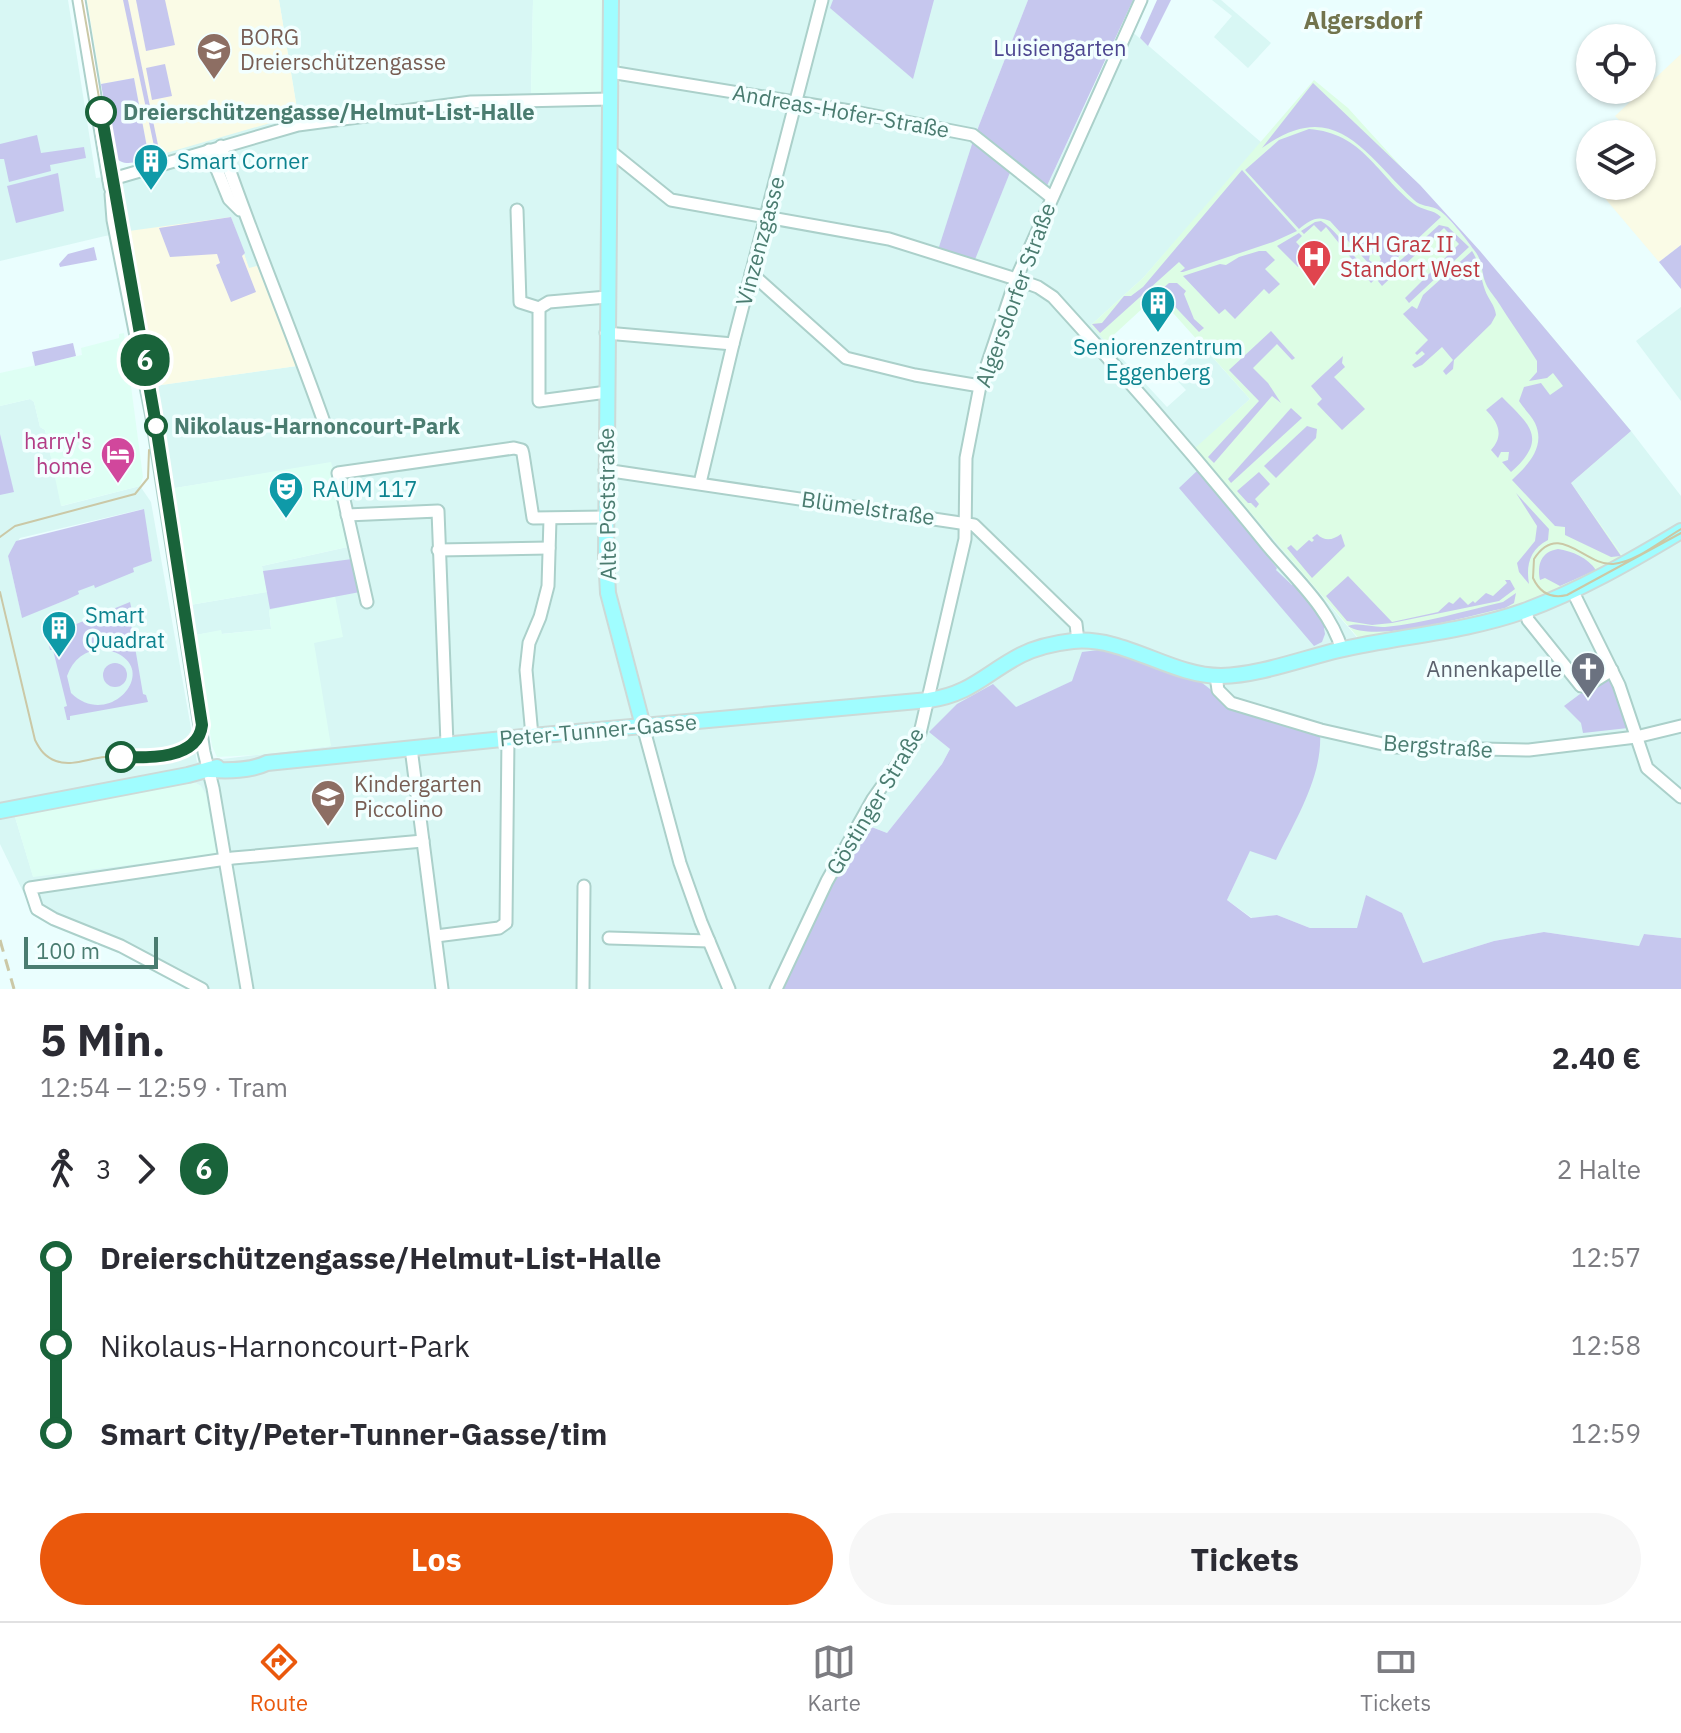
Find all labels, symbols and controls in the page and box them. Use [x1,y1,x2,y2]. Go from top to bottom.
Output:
district label: Algersdorf [1304,4,1423,36]
place label: BORG Dreierschützengasse [240,22,446,76]
map controls [1576,24,1656,200]
button: locate [1576,24,1656,104]
school or university icon: BORG Dreierschützengasse [195,31,233,81]
park label: Luisiengarten [993,33,1127,62]
street label: Andreas-Hofer-Straße [730,77,952,144]
marker: Dreierschützengasse/Helmut-List-Halle [86,97,116,127]
place label: Dreierschützengasse/Helmut-List-Halle [123,97,535,126]
button: layers [1576,120,1656,200]
building icon: Smart Corner [132,142,170,192]
place label: Smart Corner [177,146,309,175]
street label: Vinzenzgasse [728,173,791,309]
street label: Algersdorfer Straße [968,198,1061,391]
place label: LKH Graz II Standort West [1340,229,1481,283]
hospital icon: LKH Graz II Standort West [1295,238,1333,288]
building icon: Seniorenzentrum Eggenberg [1139,284,1177,334]
place label: Seniorenzentrum Eggenberg [1073,332,1243,386]
line badge: 6 [119,334,171,386]
text: 6 [137,341,153,378]
place label: Nikolaus-Harnoncourt-Park [174,411,460,440]
marker: Nikolaus-Harnoncourt-Park [145,415,167,437]
place label: harry's home [24,426,92,480]
street label: Alte Poststraße [591,427,622,581]
hotel icon: harry's home [99,435,137,485]
theatre icon: RAUM 117 [267,470,305,520]
place label: RAUM 117 [312,474,417,503]
street label: Blümelstraße [800,484,937,531]
place label: Smart Quadrat [85,600,165,654]
building icon: Smart Quadrat [40,609,78,659]
church icon: Annenkapelle [1569,650,1607,700]
place label: Annenkapelle [1426,654,1562,683]
street label: Peter-Tunner-Gasse [498,706,698,753]
street label: Göstinger Straße [819,722,930,880]
street label: Bergstraße [1382,727,1494,764]
unlabelled marker [106,742,136,772]
place label: Kindergarten Piccolino [354,769,482,823]
school or university icon: Kindergarten Piccolino [309,778,347,828]
scale bar [24,933,158,969]
text: 100 m [36,936,100,965]
text: 5 Min. [40,1011,165,1068]
text: 2.40 € [1552,1038,1641,1077]
text: 12:54 – 12:59 · Tram [40,1070,288,1104]
icon: walk [40,1147,84,1191]
icon: forward [124,1147,168,1191]
text: 6 [196,1150,212,1187]
text: 3 [96,1152,112,1186]
text: 2 Halte [1557,1152,1641,1186]
text: Dreierschützengasse/Helmut-List-Halle [100,1238,661,1277]
text: 12:57 [1571,1240,1641,1274]
text: Nikolaus-Harnoncourt-Park [100,1326,470,1365]
text: 12:58 [1571,1328,1641,1362]
text: Smart City/Peter-Tunner-Gasse/tim [100,1414,607,1453]
text: 12:59 [1571,1416,1641,1450]
button: Los [40,1513,833,1605]
button: Tickets [849,1513,1641,1605]
tab: Route [250,1640,308,1717]
tab: Karte [808,1640,861,1717]
tab: Tickets [1360,1640,1431,1717]

